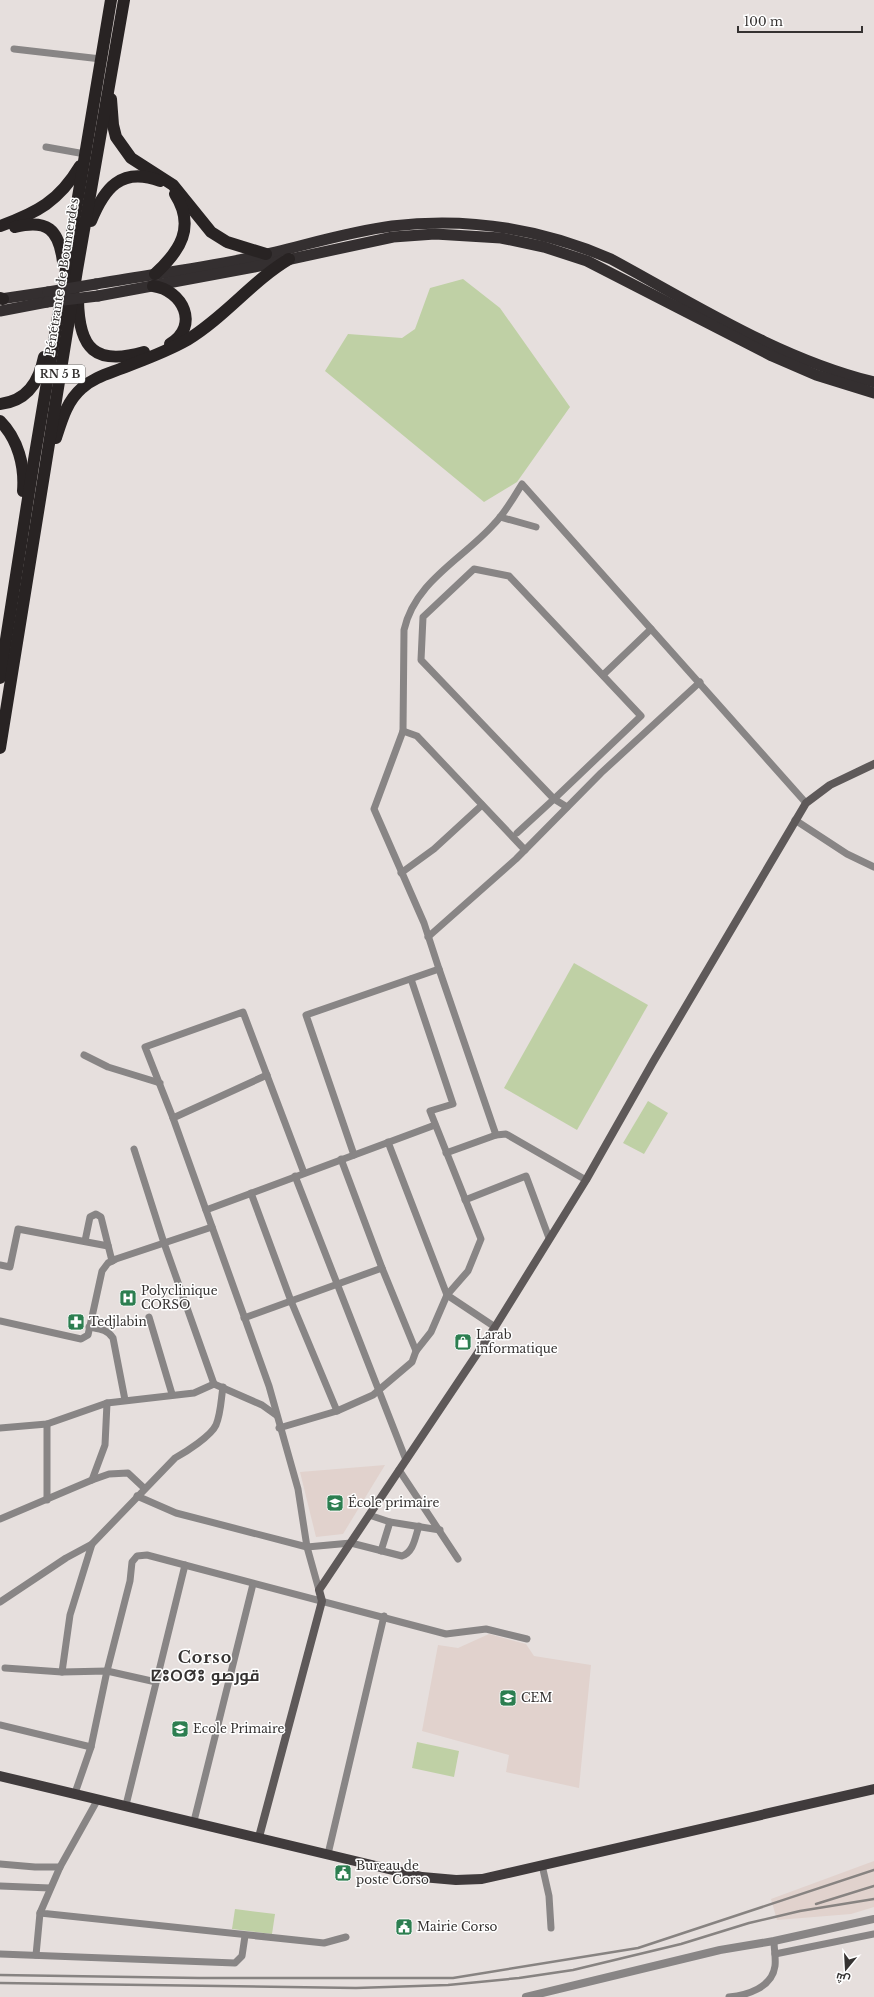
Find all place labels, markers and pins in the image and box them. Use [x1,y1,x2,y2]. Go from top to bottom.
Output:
place label: Polyclinique CORSO [141,1283,218,1312]
hospital icon: Polyclinique CORSO [118,1288,138,1308]
pharmacy icon: Tedjlabin [66,1312,86,1332]
place label: Tedjlabin [89,1314,147,1329]
place label: Larab informatique [476,1327,558,1356]
shop icon: Larab informatique [453,1332,473,1352]
school or university icon: École primaire [325,1493,345,1513]
place label: École primaire [348,1494,439,1510]
school or university icon: CEM [498,1688,518,1708]
place label: CEM [521,1690,552,1705]
school or university icon: Ecole Primaire [170,1719,190,1739]
place label: Ecole Primaire [193,1721,284,1736]
place label: Bureau de poste Corso [356,1858,429,1887]
public building icon: Bureau de poste Corso [333,1863,353,1883]
public building icon: Mairie Corso [394,1917,414,1937]
place label: Mairie Corso [417,1919,498,1934]

